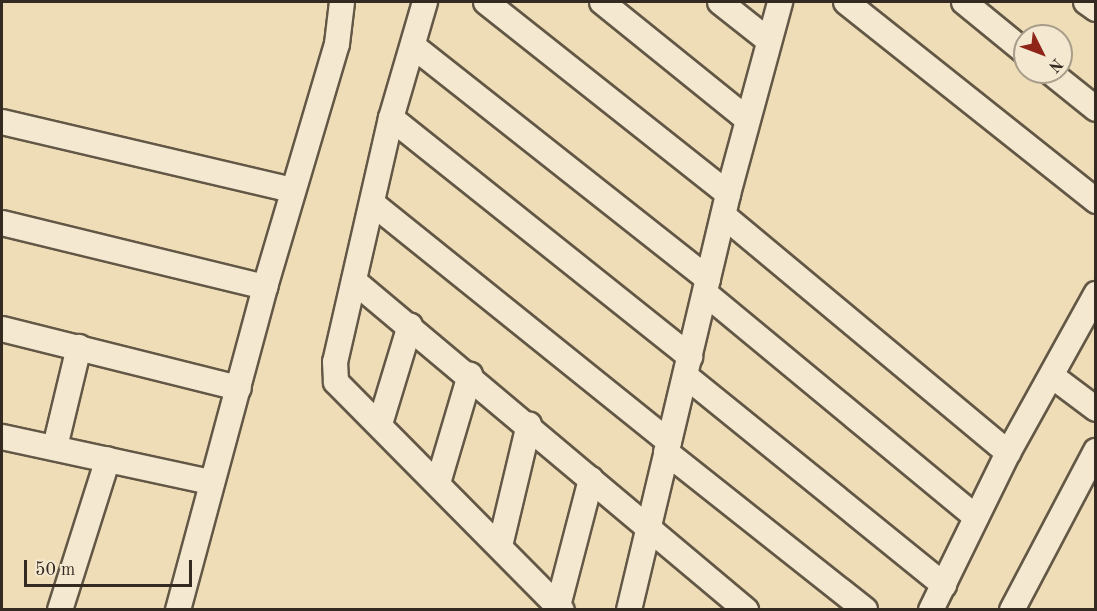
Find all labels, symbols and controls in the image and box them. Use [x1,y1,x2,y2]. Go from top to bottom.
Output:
north arrow [1013,24,1073,84]
text: N [1045,55,1065,75]
scale bar [27,548,195,586]
text: 50 m [35,561,75,579]

